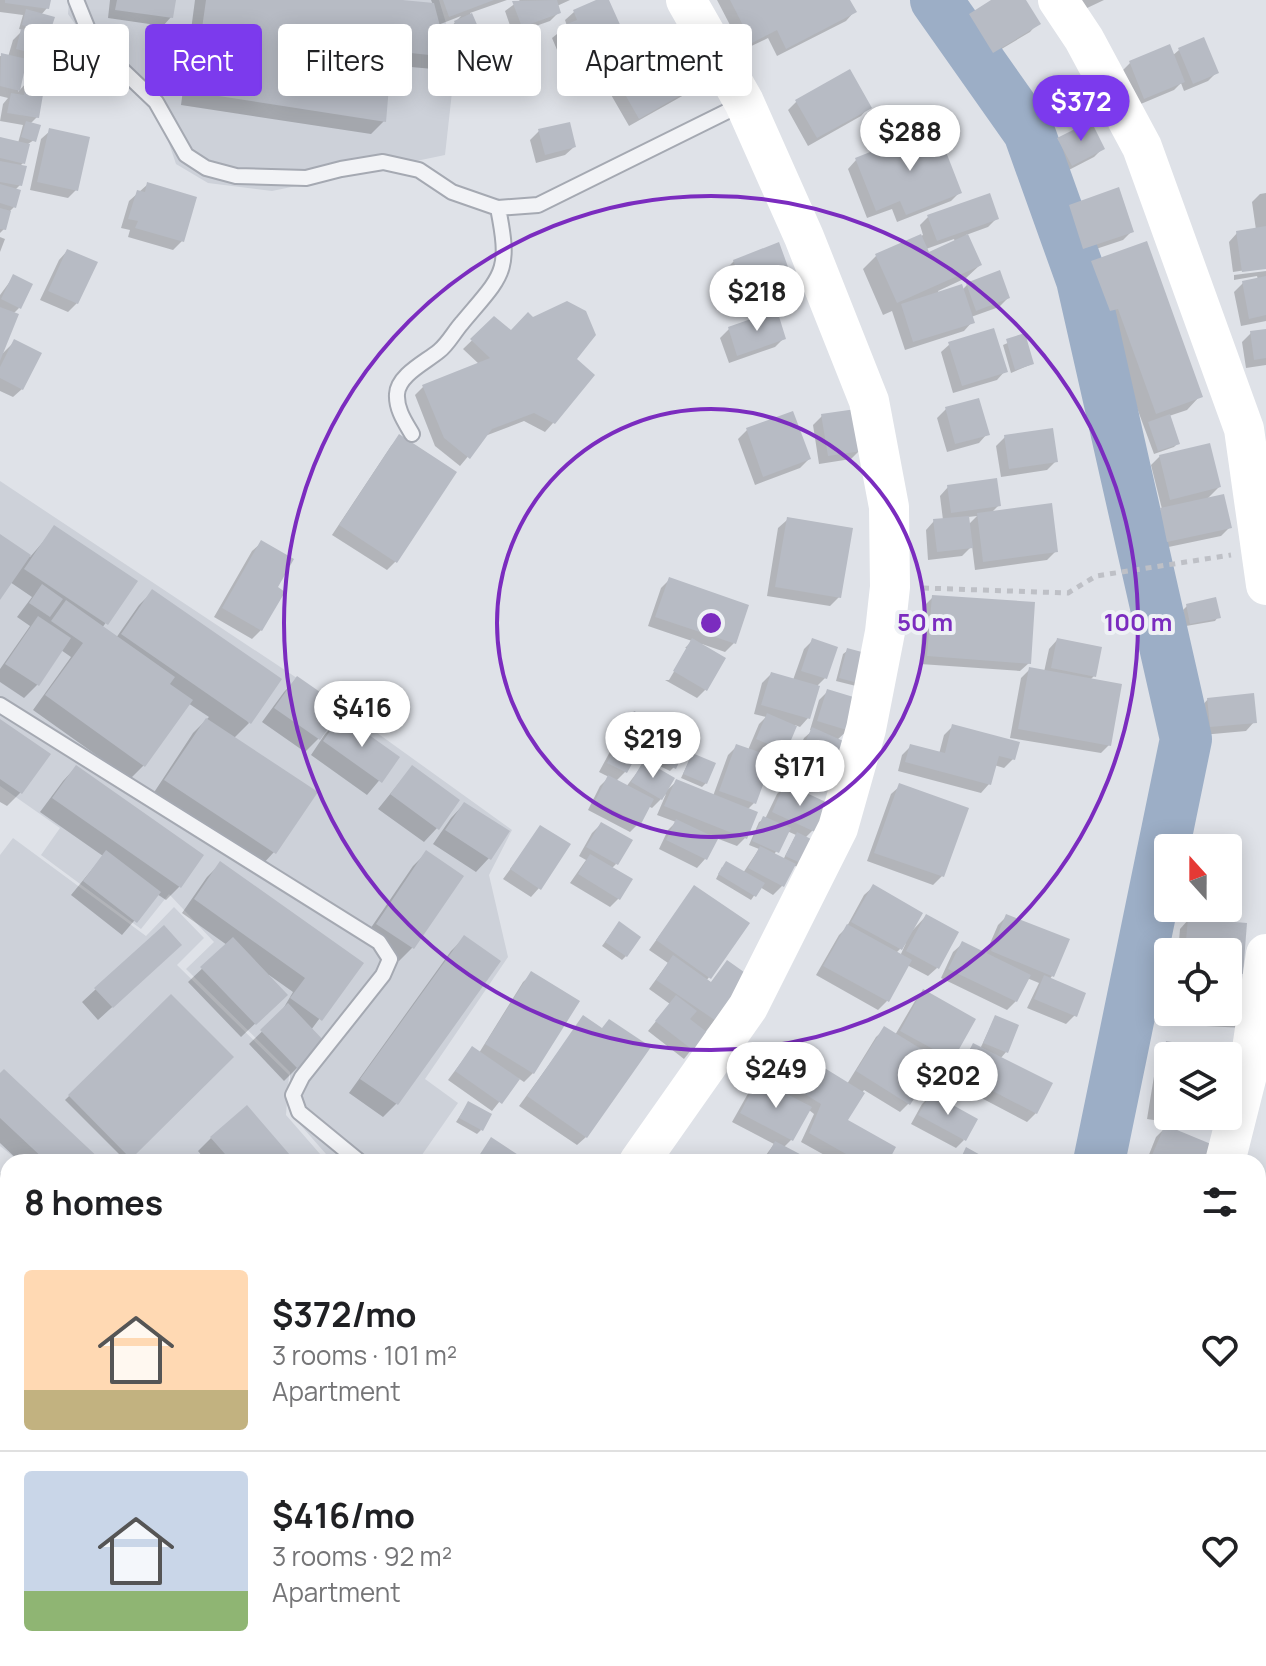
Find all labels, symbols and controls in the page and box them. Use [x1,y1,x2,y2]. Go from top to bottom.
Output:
chip: Buy [24,24,129,96]
chip: Rent [145,24,262,96]
chip: Filters [278,24,412,96]
chip: New [428,24,541,96]
chip: Apartment [557,24,752,96]
pin: $372 [1034,75,1128,143]
text: $372 [1051,83,1111,119]
pin: $288 [863,105,957,173]
text: $288 [878,113,942,149]
pin: $218 [710,265,804,333]
text: $218 [727,273,787,309]
text: 50 m [897,605,953,638]
text: 100 m [1104,605,1172,638]
centre of rings [697,609,725,637]
pin: $416 [315,681,409,749]
text: $416 [332,689,392,725]
pin: $219 [606,712,700,780]
text: $219 [623,720,683,756]
pin: $171 [753,740,847,808]
text: $171 [774,748,826,784]
north arrow [1154,834,1242,922]
map controls [1154,834,1242,1130]
button: locate [1154,938,1242,1026]
pin: $249 [729,1042,823,1110]
button: layers [1154,1042,1242,1130]
pin: $202 [901,1049,995,1117]
text: $249 [745,1050,807,1086]
text: $202 [916,1057,980,1093]
text: 8 homes [24,1179,163,1225]
icon: filters [1198,1180,1242,1224]
text: $372/mo [272,1291,417,1337]
icon: home [88,1302,184,1398]
icon: heart [1198,1328,1242,1372]
text: 3 rooms · 101 m² [272,1337,457,1373]
text: Apartment [272,1373,401,1409]
text: $416/mo [272,1492,415,1538]
icon: home [88,1503,184,1599]
icon: heart [1198,1529,1242,1573]
text: 3 rooms · 92 m² [272,1538,452,1574]
text: Apartment [272,1574,401,1610]

